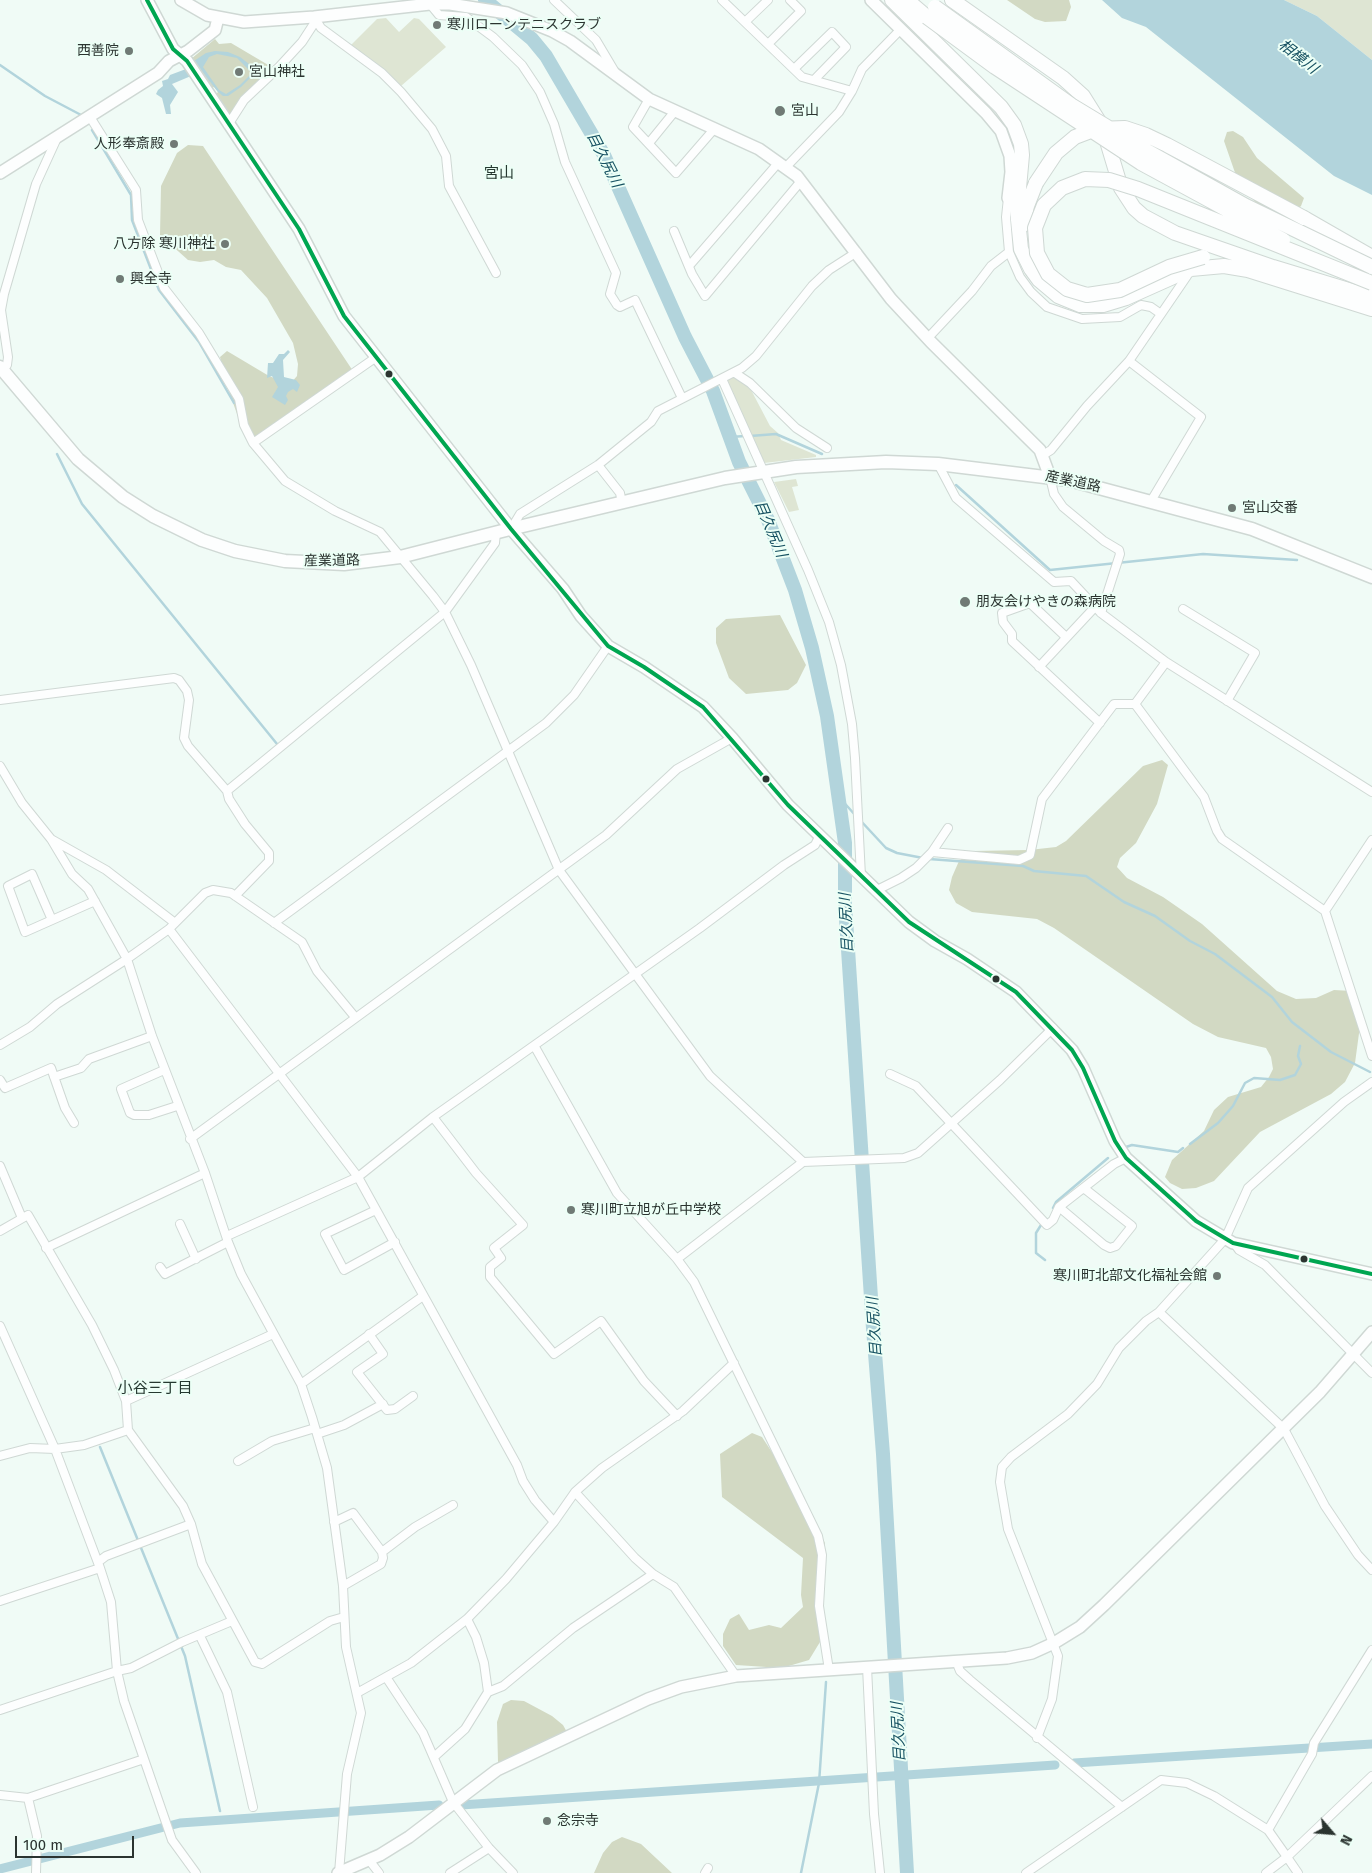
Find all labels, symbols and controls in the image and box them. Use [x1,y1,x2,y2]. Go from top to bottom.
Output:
place label: 寒川ローンテニスクラブ [447,17,601,33]
marker: 寒川ローンテニスクラブ [431,19,443,31]
water label: 相模川 [1275,36,1321,78]
place label: 西善院 [77,43,119,59]
marker: 西善院 [123,45,135,57]
place label: 宮山神社 [249,64,305,80]
marker: 宮山神社 [233,66,245,78]
place label: 宮山 [791,103,819,119]
marker: 宮山 [773,104,787,118]
water label: 目久尻川 [582,129,626,191]
place label: 人形奉斎殿 [94,136,164,152]
marker: 人形奉斎殿 [168,138,180,150]
district label: 宮山 [484,165,514,183]
place label: 八方除 寒川神社 [113,236,215,252]
marker: 八方除 寒川神社 [219,238,231,250]
place label: 興全寺 [130,271,172,287]
marker: 興全寺 [114,273,126,285]
unlabelled marker [384,369,394,379]
street label: 産業道路 [1044,468,1102,496]
water label: 目久尻川 [750,498,790,560]
place label: 宮山交番 [1242,500,1298,516]
marker: 宮山交番 [1226,502,1238,514]
street label: 産業道路 [304,552,360,570]
place label: 朋友会けやきの森病院 [976,594,1116,610]
marker: 朋友会けやきの森病院 [958,595,972,609]
unlabelled marker [761,774,771,784]
water label: 目久尻川 [836,893,858,953]
unlabelled marker [991,974,1001,984]
place label: 寒川町立旭が丘中学校 [581,1202,721,1218]
marker: 寒川町立旭が丘中学校 [565,1204,577,1216]
unlabelled marker [1299,1254,1309,1264]
place label: 寒川町北部文化福祉会館 [1053,1268,1207,1284]
marker: 寒川町北部文化福祉会館 [1211,1270,1223,1282]
water label: 目久尻川 [864,1296,886,1358]
district label: 小谷三丁目 [118,1380,192,1398]
water label: 目久尻川 [888,1702,910,1762]
north arrow [1307,1808,1357,1858]
place label: 念宗寺 [557,1813,599,1829]
marker: 念宗寺 [541,1815,553,1827]
scale bar [18,1826,136,1858]
text: N [1336,1832,1355,1848]
text: 100 m [23,1836,63,1854]

